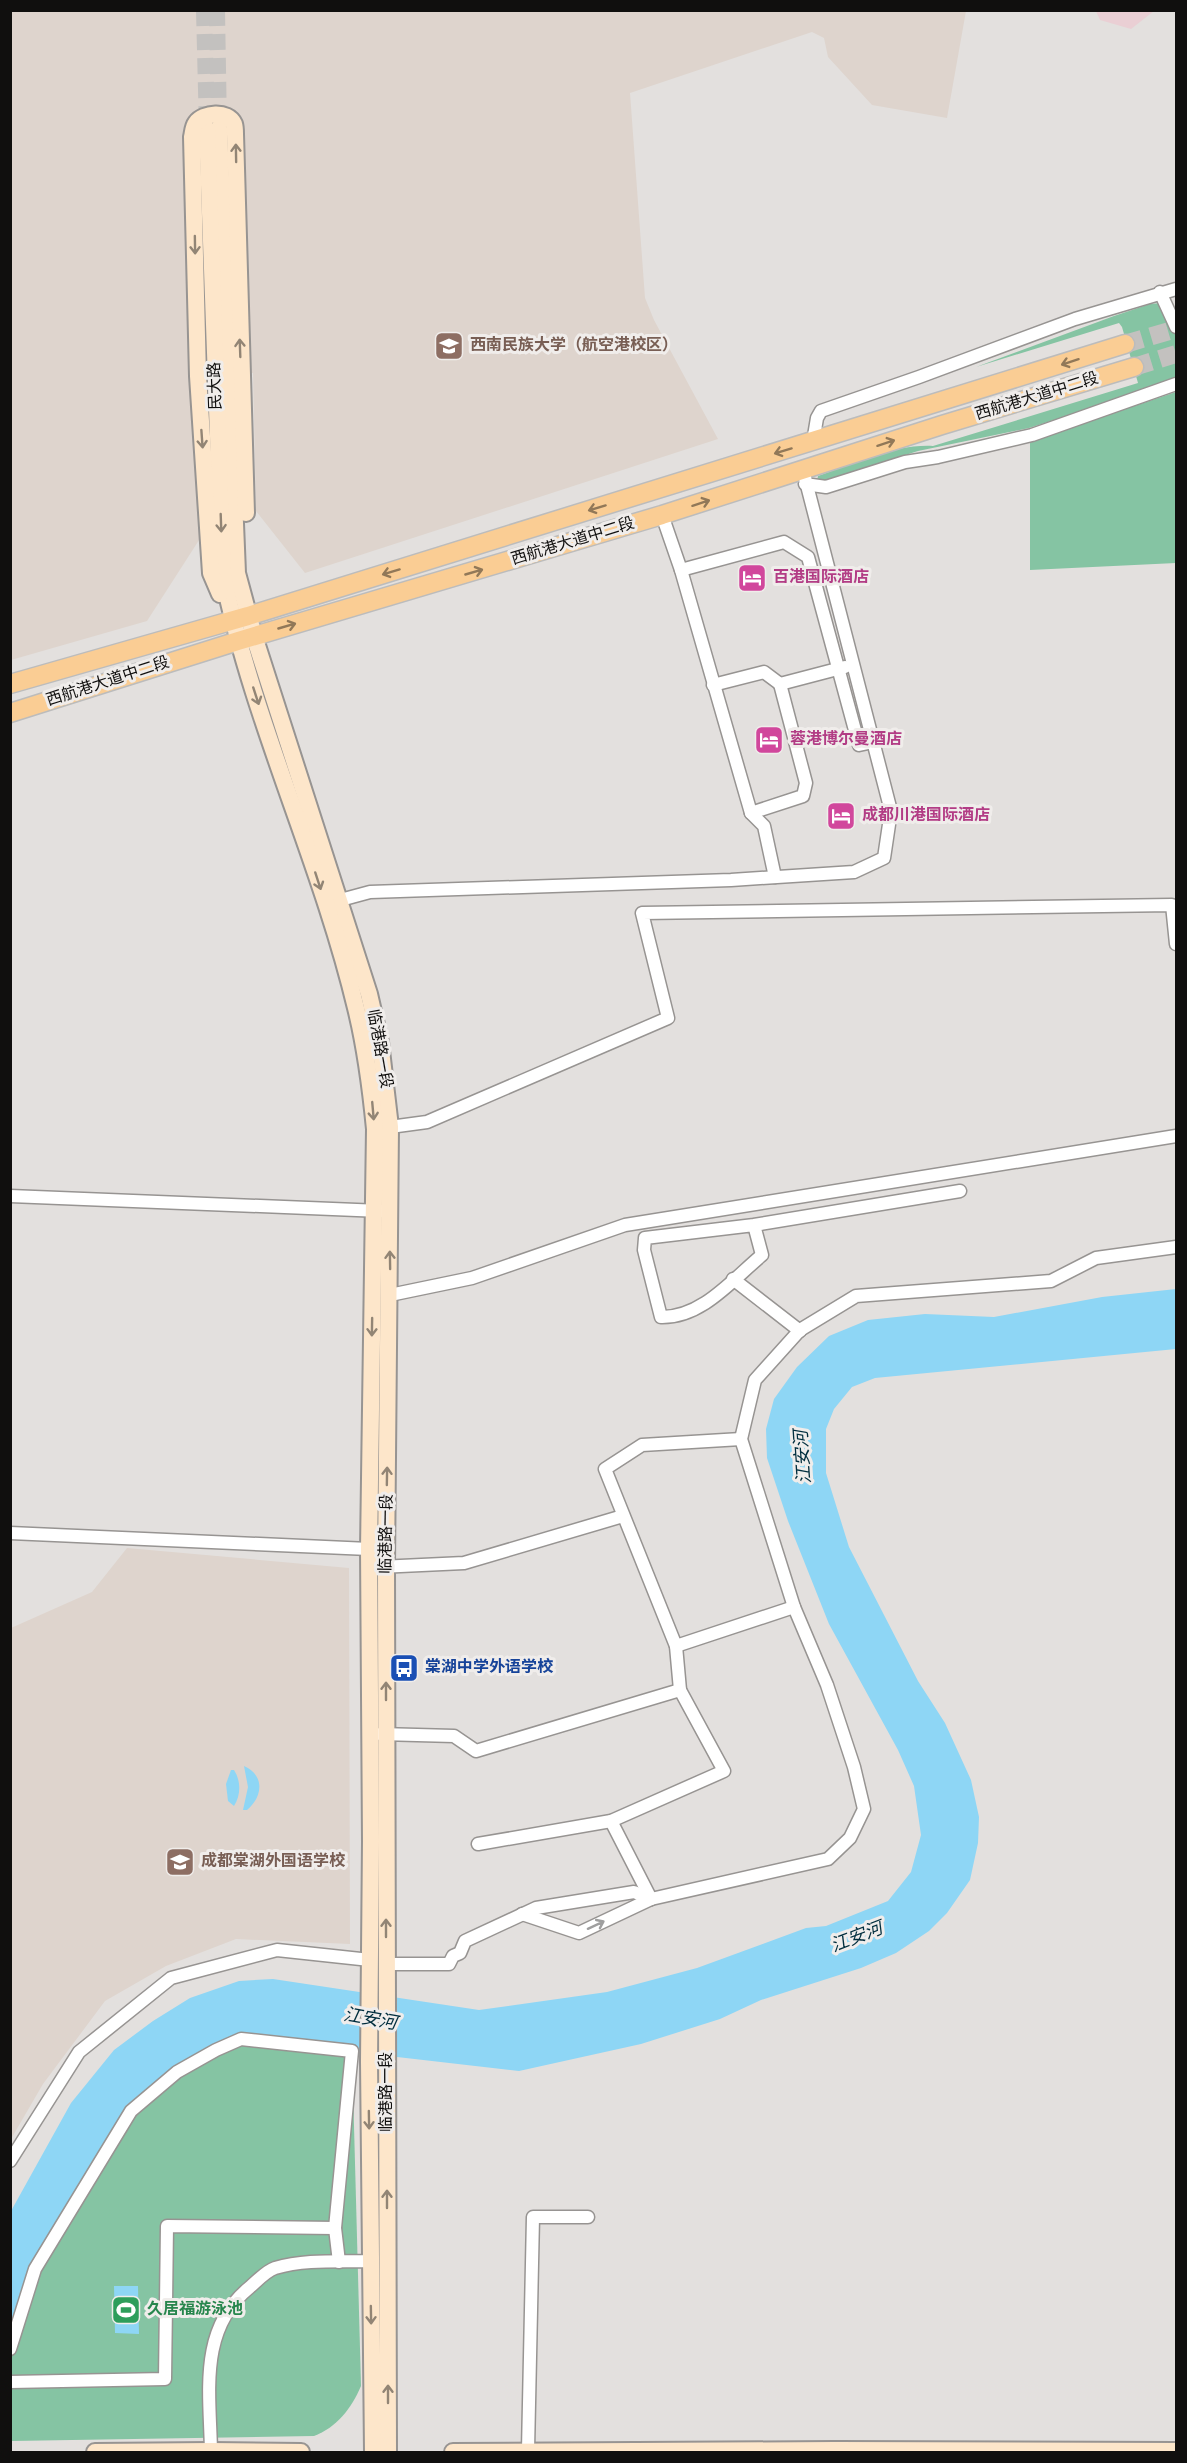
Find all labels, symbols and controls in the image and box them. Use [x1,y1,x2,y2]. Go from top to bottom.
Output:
one-way arrow [230,143,241,163]
one-way arrow [189,234,200,254]
school or university icon: 西南民族大学（航空港校区） [433,330,465,362]
place label: 西南民族大学（航空港校区） [470,335,678,356]
one-way arrow [235,338,246,358]
one-way arrow [1061,357,1080,368]
street label: 民大路 [205,362,227,410]
street label: 西航港大道中二段 [973,369,1101,425]
one-way arrow [197,429,208,449]
one-way arrow [876,437,895,448]
one-way arrow [774,446,793,457]
one-way arrow [691,497,710,508]
one-way arrow [588,504,607,515]
one-way arrow [216,513,227,533]
street label: 西航港大道中二段 [509,514,637,570]
hotel icon: 百港国际酒店 [736,562,768,594]
one-way arrow [464,566,483,577]
one-way arrow [381,567,400,578]
place label: 百港国际酒店 [773,568,869,588]
one-way arrow [277,620,296,631]
street label: 西航港大道中二段 [44,653,172,711]
one-way arrow [252,686,263,705]
hotel icon: 蓉港博尔曼酒店 [753,724,785,756]
place label: 蓉港博尔曼酒店 [790,729,902,750]
hotel icon: 成都川港国际酒店 [825,800,857,832]
place label: 成都川港国际酒店 [862,805,990,826]
one-way arrow [313,871,324,890]
street label: 临港路一段 [362,1008,396,1090]
one-way arrow [368,1100,379,1120]
one-way arrow [384,1250,395,1270]
one-way arrow [366,1316,378,1336]
water label: 江安河 [790,1426,817,1485]
one-way arrow [381,1466,393,1486]
street label: 临港路一段 [376,1494,398,1574]
bus stop icon: 棠湖中学外语学校 [388,1652,420,1684]
place label: 棠湖中学外语学校 [425,1657,554,1678]
one-way arrow [380,1682,392,1702]
school or university icon: 成都棠湖外国语学校 [164,1846,196,1878]
place label: 成都棠湖外国语学校 [201,1851,346,1872]
water label: 江安河 [828,1917,889,1958]
one-way arrow [380,1919,392,1939]
one-way arrow [587,1919,605,1931]
water label: 江安河 [341,2004,402,2037]
street label: 临港路一段 [377,2052,397,2132]
one-way arrow [363,2110,375,2130]
one-way arrow [381,2190,393,2210]
sports icon: 久居福游泳池 [110,2294,142,2326]
place label: 久居福游泳池 [147,2300,243,2320]
one-way arrow [366,2305,377,2325]
one-way arrow [382,2385,394,2405]

